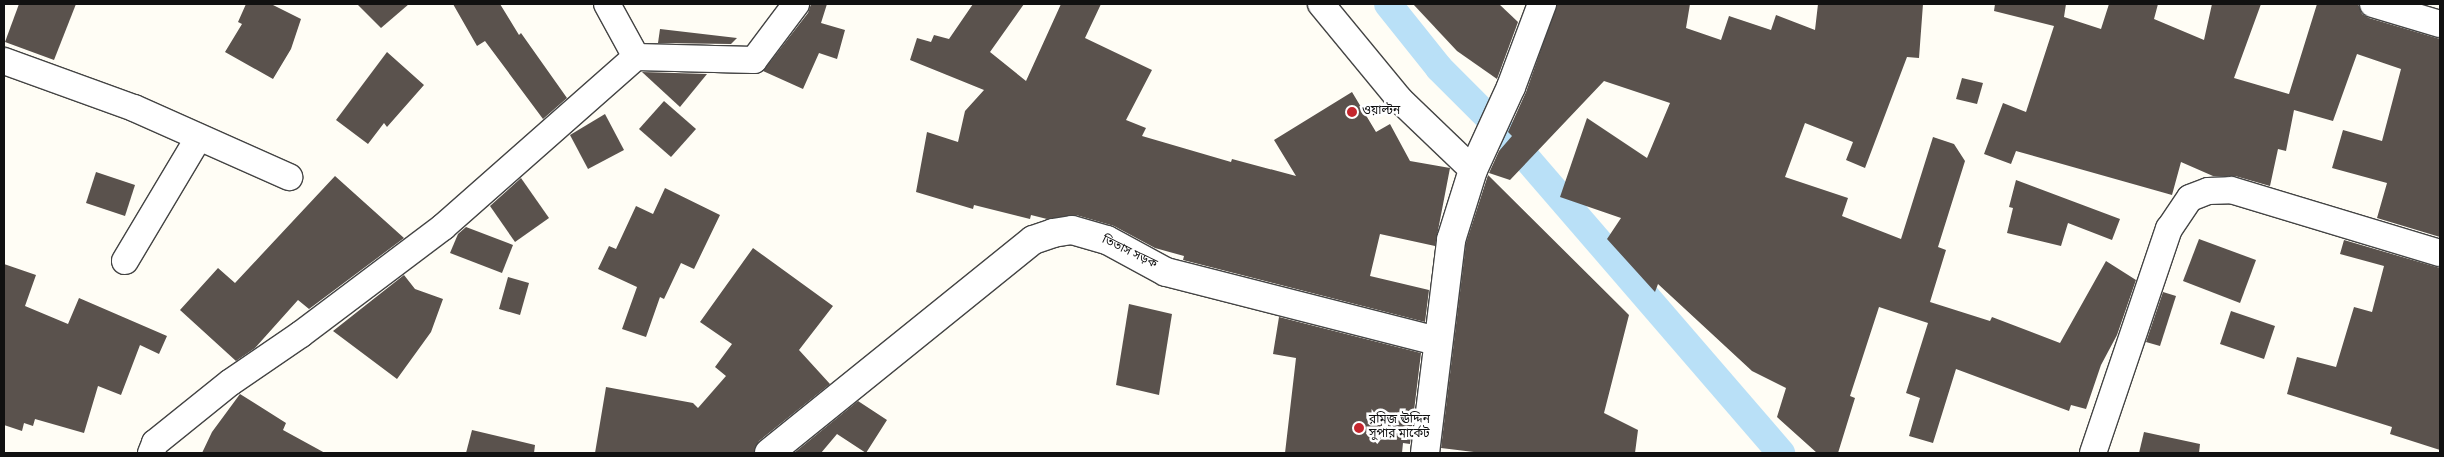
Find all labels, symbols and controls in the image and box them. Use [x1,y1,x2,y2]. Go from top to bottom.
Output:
place label: ওয়াল্টন [1362,105,1400,119]
marker: ওয়াল্টন [1346,106,1358,118]
street label: তিতাস সড়ক [1099,233,1159,273]
place label: রমিজ ঊদ্দিন সুপার মার্কেট [1369,414,1430,442]
marker: রমিজ ঊদ্দিন সুপার মার্কেট [1353,422,1365,434]

